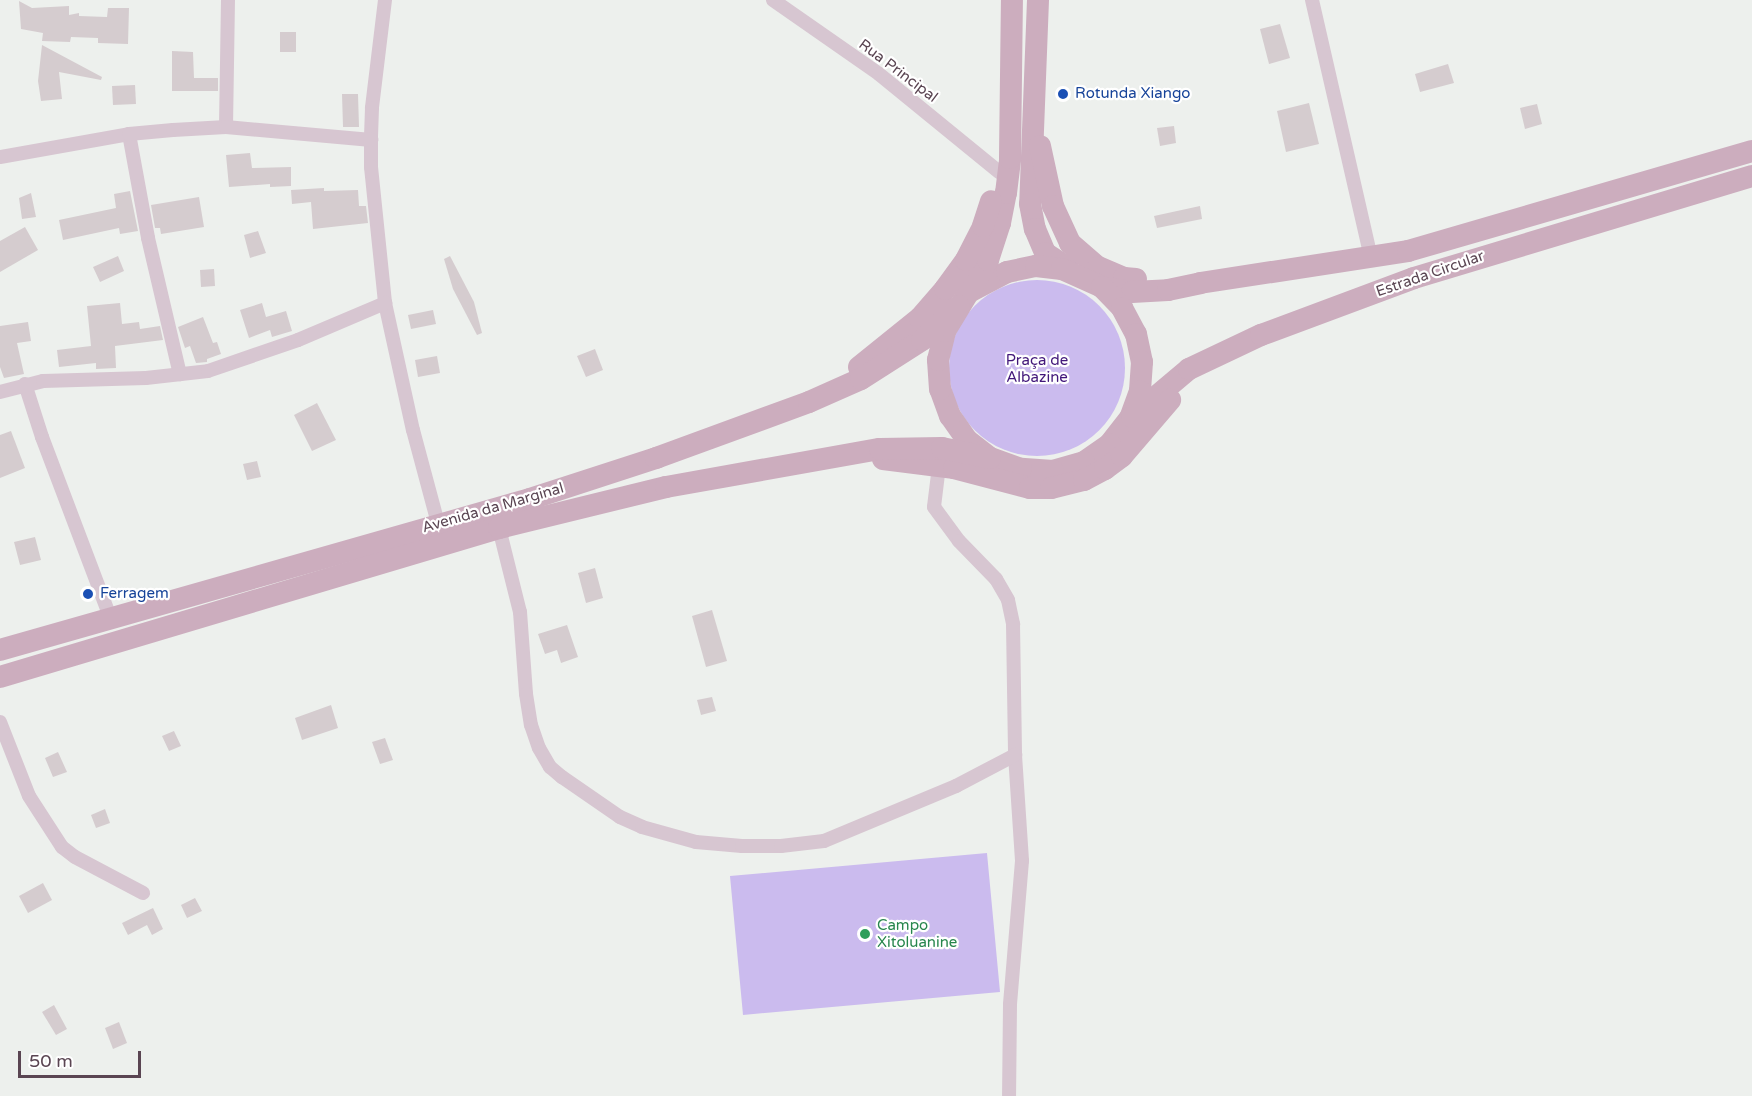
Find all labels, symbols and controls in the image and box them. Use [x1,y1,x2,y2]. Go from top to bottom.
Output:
street label: Rua Principal [855,36,941,106]
place label: Rotunda Xiango [1075,85,1190,103]
marker: Rotunda Xiango [1056,87,1070,101]
street label: Estrada Circular [1374,247,1486,301]
park label: Praça de Albazine [1006,351,1068,386]
street label: Avenida da Marginal [420,479,566,537]
place label: Ferragem [100,585,169,603]
marker: Ferragem [81,587,95,601]
place label: Campo Xitoluanine [877,916,957,951]
marker: Campo Xitoluanine [858,927,872,941]
scale bar [21,1039,144,1077]
text: 50 m [29,1050,73,1072]

